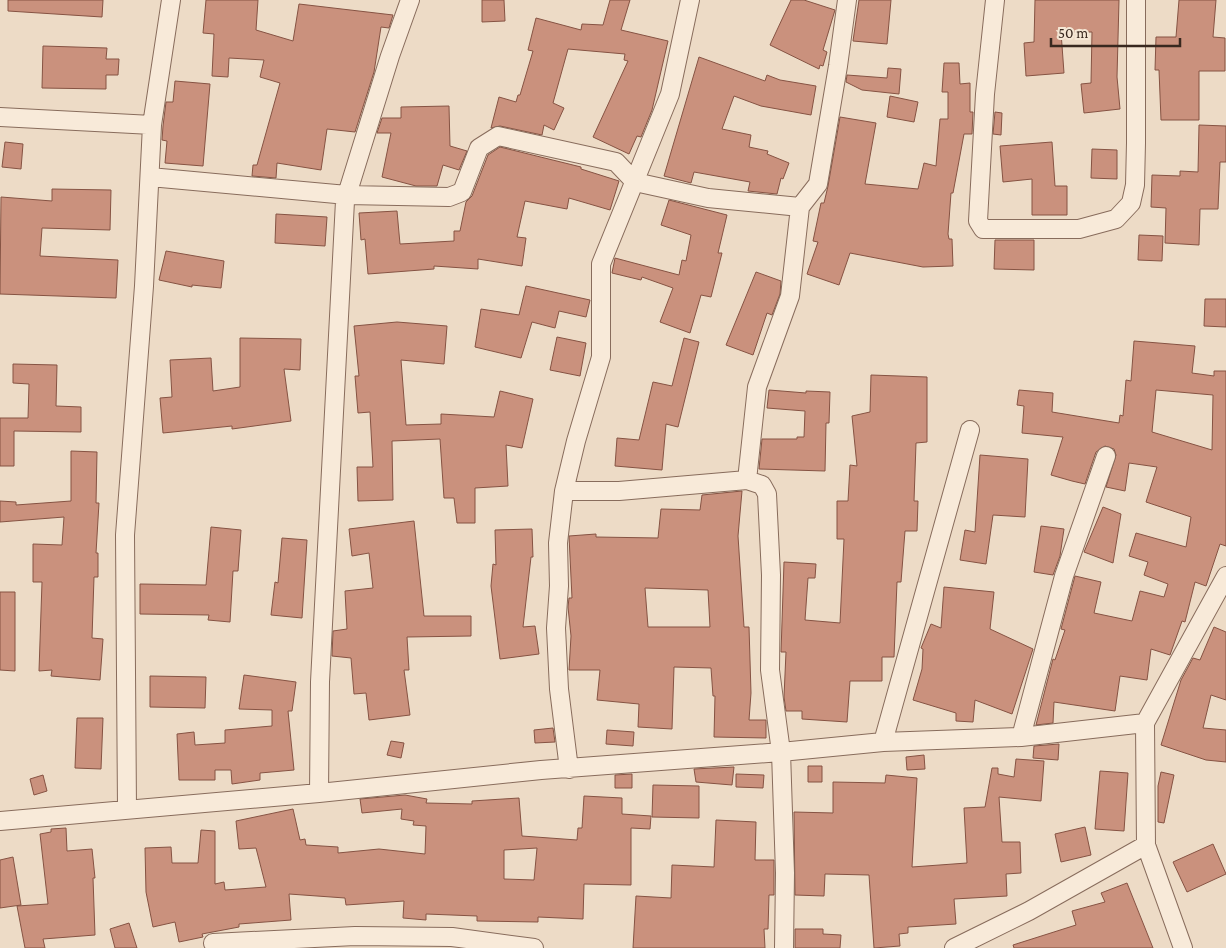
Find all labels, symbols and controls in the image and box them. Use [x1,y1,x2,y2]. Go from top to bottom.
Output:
scale bar [1051,15,1180,47]
text: 50 m [1058,25,1088,41]

